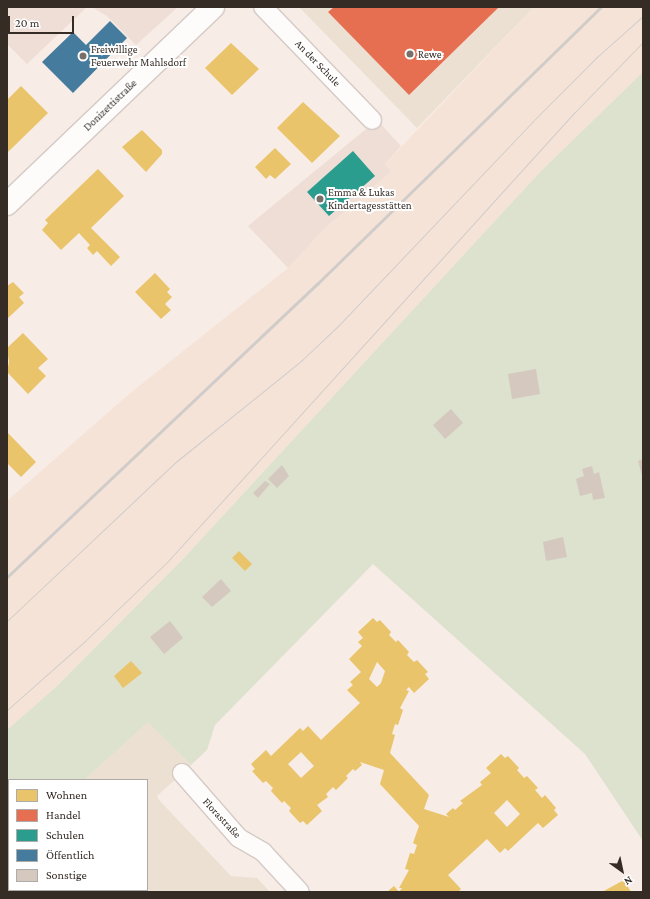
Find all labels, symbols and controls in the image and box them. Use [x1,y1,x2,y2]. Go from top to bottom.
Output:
scale bar [10,8,76,34]
text: 20 m [15,16,39,30]
street label: An der Schule [292,37,344,89]
place label: Freiwillige Feuerwehr Mahlsdorf [91,43,186,69]
place label: Rewe [418,47,442,61]
marker: Rewe [405,49,415,59]
marker: Freiwillige Feuerwehr Mahlsdorf [78,51,88,61]
street label: Donizettistraße [81,76,139,134]
place label: Emma & Lukas Kindertagesstätten [328,186,412,212]
marker: Emma & Lukas Kindertagesstätten [315,194,325,204]
legend [8,779,148,891]
text: Wohnen [46,788,87,802]
street label: Florastraße [200,795,244,841]
text: Handel [46,808,81,822]
text: Schulen [46,828,84,842]
text: Öffentlich [46,848,94,862]
north arrow [602,851,642,891]
text: Sonstige [46,868,87,882]
text: N [622,874,635,888]

